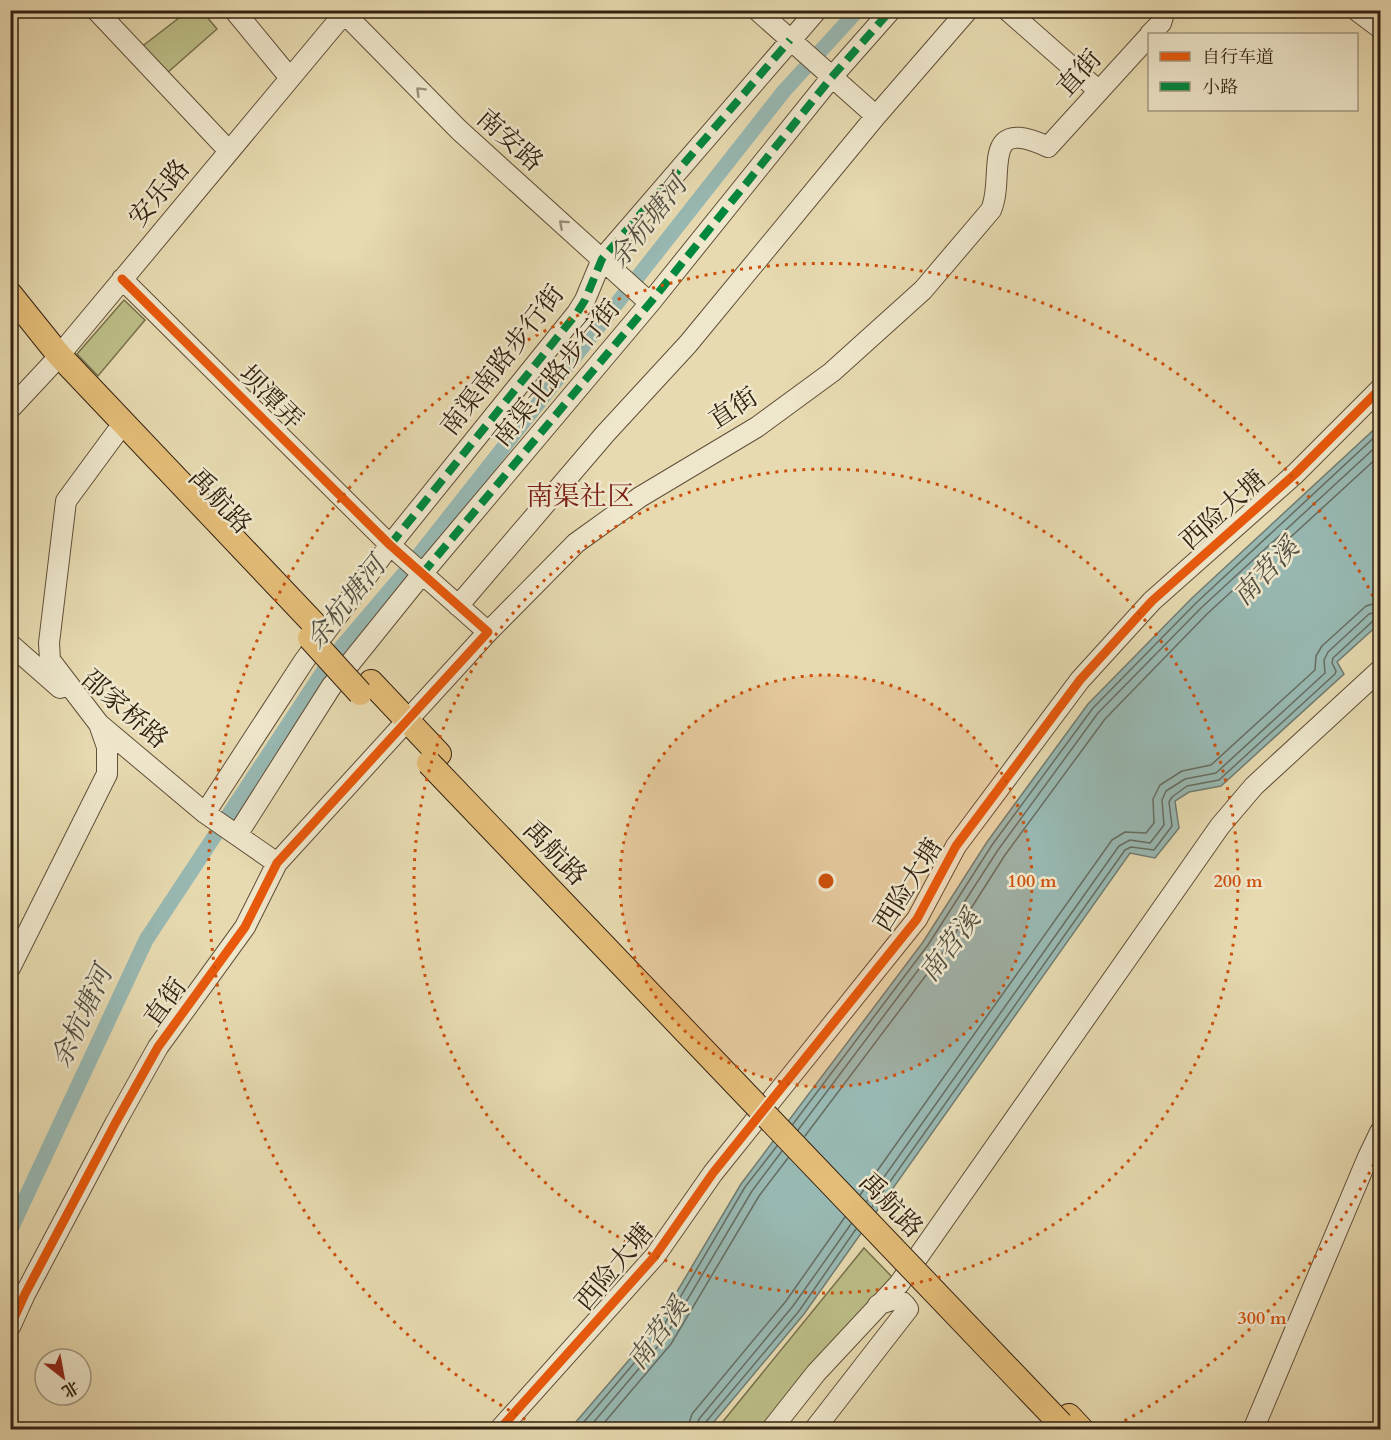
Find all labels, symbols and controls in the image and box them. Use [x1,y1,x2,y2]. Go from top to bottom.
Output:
legend [1148,33,1358,111]
street label: 直街 [1049,42,1109,104]
text: 自行车道 [1202,45,1274,70]
text: 小路 [1202,75,1238,100]
one-way arrow [417,88,428,99]
street label: 南安路 [469,101,551,179]
street label: 安乐路 [121,152,197,234]
water label: 余杭塘河 [600,164,699,276]
one-way arrow [559,220,570,231]
street label: 南渠南路步行街 [432,278,572,442]
street label: 南渠北路步行街 [484,292,628,454]
street label: 坝潭弄 [231,357,311,437]
street label: 直街 [702,379,764,437]
street label: 禹航路 [181,461,259,541]
street label: 西险大塘 [1173,462,1273,558]
district label: 南渠社区 [526,478,634,515]
water label: 南苕溪 [1225,528,1310,614]
water label: 余杭塘河 [298,546,398,657]
street label: 邵家桥路 [74,662,176,756]
street label: 禹航路 [515,813,595,893]
street label: 西险大塘 [866,832,950,938]
text: 100 m [1007,869,1057,894]
text: 200 m [1213,869,1263,894]
centre of rings [816,871,836,891]
water label: 南苕溪 [911,900,991,989]
water label: 余杭塘河 [42,956,124,1074]
street label: 直街 [136,971,194,1033]
street label: 禹航路 [851,1165,931,1245]
street label: 西险大塘 [567,1216,661,1318]
water label: 南苕溪 [619,1288,699,1377]
text: 300 m [1237,1306,1287,1331]
north arrow [33,1347,93,1407]
text: 北 [58,1375,83,1403]

